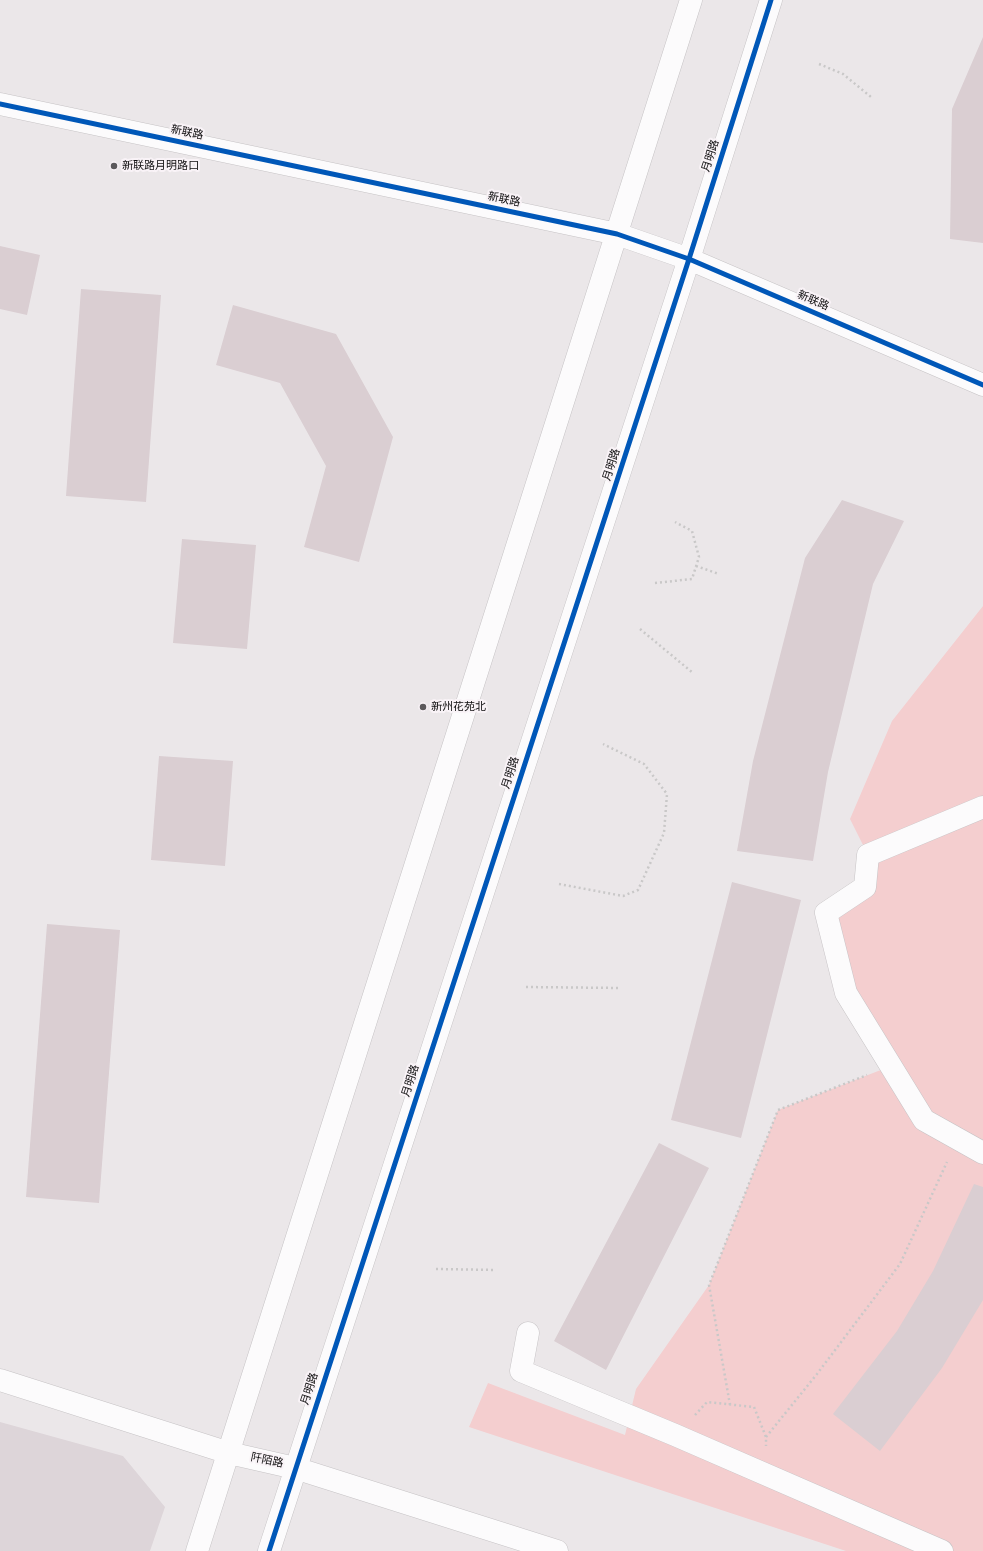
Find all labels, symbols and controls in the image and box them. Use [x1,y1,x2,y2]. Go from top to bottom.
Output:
street label: 新联路 [169,123,205,143]
street label: 月明路 [700,138,722,174]
place label: 新联路月明路口 [122,159,199,173]
marker: 新联路月明路口 [109,161,119,171]
street label: 新联路 [486,190,522,210]
street label: 新联路 [795,288,831,314]
street label: 月明路 [601,447,623,483]
place label: 新州花苑北 [431,700,486,714]
marker: 新州花苑北 [418,702,428,712]
street label: 月明路 [500,755,522,791]
street label: 月明路 [400,1063,422,1099]
street label: 月明路 [299,1371,321,1407]
street label: 阡陌路 [249,1451,285,1471]

